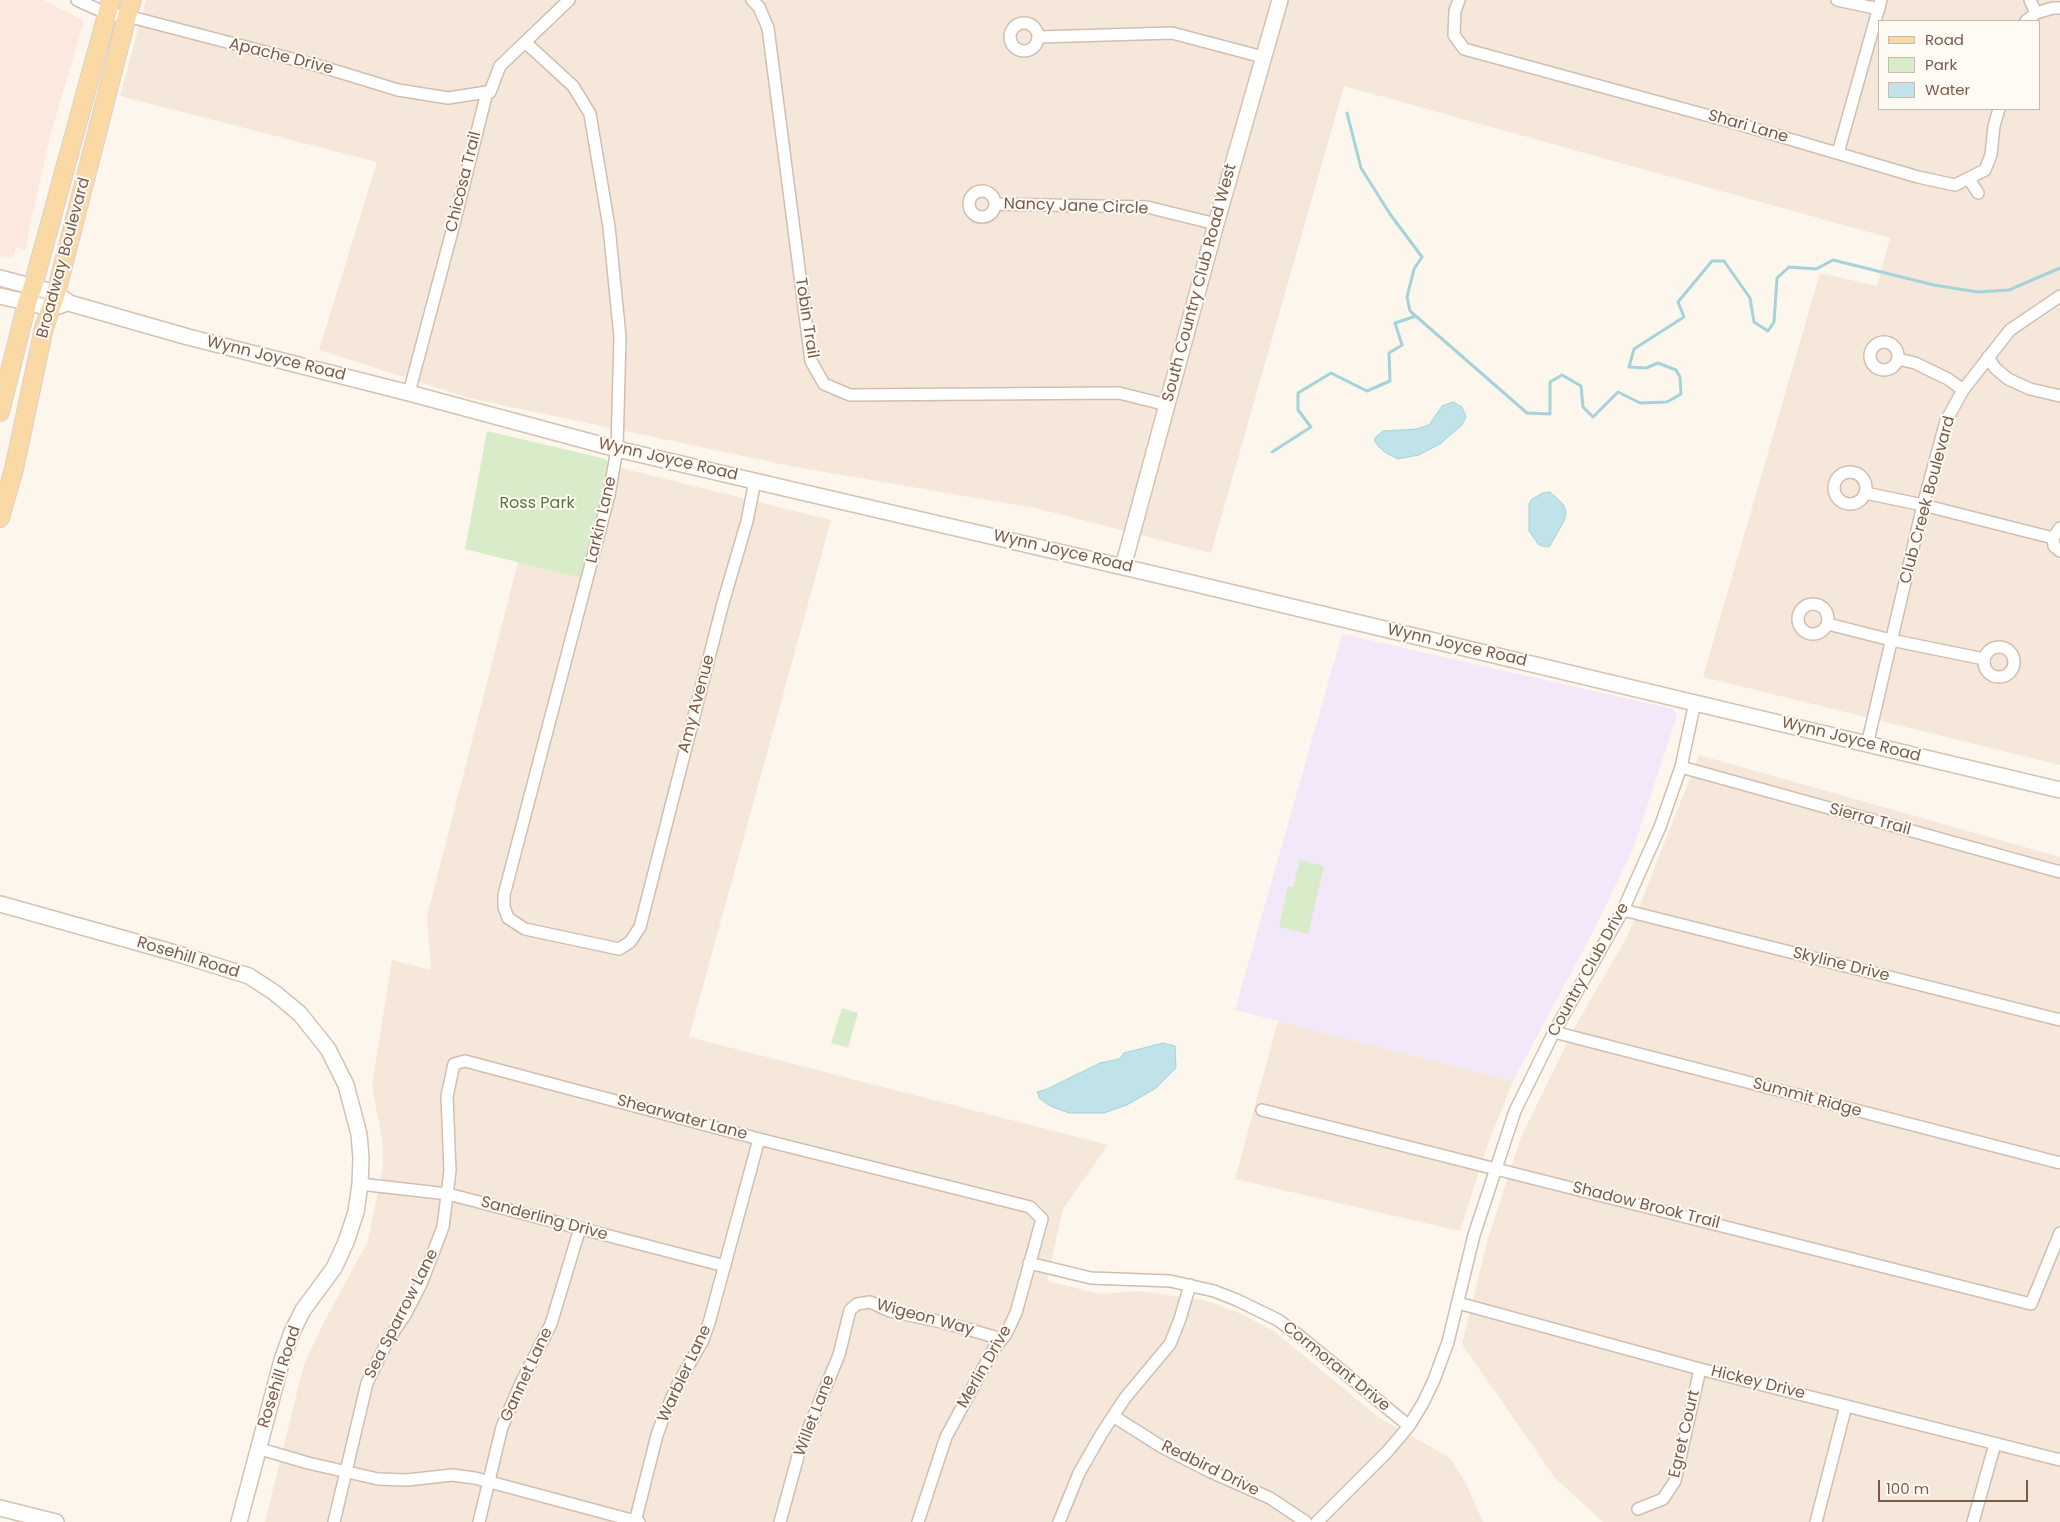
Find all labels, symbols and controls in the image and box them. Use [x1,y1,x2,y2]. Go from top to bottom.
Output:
legend [1878,20,2040,110]
text: Road [1925,29,1964,50]
street label: Apache Drive [227,35,335,79]
text: Park [1925,54,1957,75]
text: Water [1925,79,1970,100]
street label: Shari Lane [1706,106,1790,148]
street label: Chicosa Trail [442,130,486,234]
street label: South Country Club Road West [1159,162,1241,404]
street label: Broadway Boulevard [33,176,95,340]
street label: Nancy Jane Circle [1003,195,1149,219]
street label: Tobin Trail [790,276,822,360]
street label: Wynn Joyce Road [204,332,348,386]
street label: Club Creek Boulevard [1896,414,1960,586]
street label: Wynn Joyce Road [596,435,740,485]
street label: Larkin Lane [583,475,621,565]
park label: Ross Park [499,494,575,514]
street label: Wynn Joyce Road [991,527,1135,577]
street label: Wynn Joyce Road [1385,621,1529,671]
street label: Amy Avenue [675,653,719,755]
street label: Wynn Joyce Road [1779,713,1923,767]
street label: Sierra Trail [1827,800,1913,840]
street label: Country Club Drive [1544,900,1634,1040]
street label: Rosehill Road [134,933,242,983]
street label: Skyline Drive [1791,944,1891,986]
street label: Summit Ridge [1751,1074,1863,1122]
street label: Shearwater Lane [615,1091,749,1145]
street label: Shadow Brook Trail [1570,1178,1722,1234]
street label: Sanderling Drive [479,1193,609,1245]
street label: Sea Sparrow Lane [361,1246,443,1382]
street label: Wigeon Way [874,1296,976,1340]
street label: Cormorant Drive [1278,1318,1394,1416]
street label: Warbler Lane [654,1322,716,1426]
street label: Merlin Drive [954,1322,1016,1412]
street label: Rosehill Road [254,1324,306,1430]
street label: Gannet Lane [497,1325,557,1425]
street label: Hickey Drive [1709,1362,1807,1404]
street label: Willet Lane [791,1373,839,1459]
street label: Egret Court [1666,1388,1704,1480]
street label: Redbird Drive [1158,1437,1262,1501]
scale bar [1880,1470,2030,1502]
text: 100 m [1886,1478,1929,1499]

